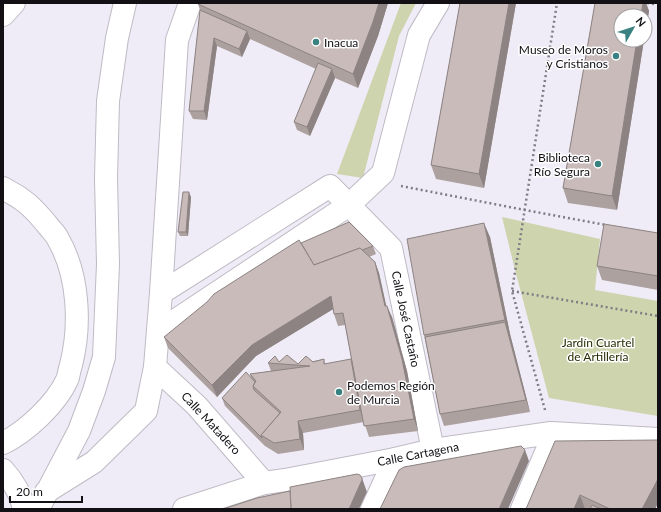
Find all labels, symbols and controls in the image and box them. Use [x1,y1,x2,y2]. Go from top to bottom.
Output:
north arrow [613,8,653,48]
text: N [633,14,649,29]
place label: Inacua [324,35,358,50]
marker: Inacua [311,37,321,47]
place label: Museo de Moros y Cristianos [519,42,608,71]
marker: Museo de Moros y Cristianos [611,51,621,61]
place label: Biblioteca Río Segura [534,150,590,179]
marker: Biblioteca Río Segura [593,159,603,169]
street label: Calle José Castaño [388,270,424,369]
park label: Jardín Cuartel de Artillería [562,335,634,364]
place label: Podemos Región de Murcia [347,378,435,407]
marker: Podemos Región de Murcia [334,387,344,397]
street label: Calle Matadero [178,389,244,458]
street label: Calle Cartagena [376,439,460,469]
scale bar [10,478,82,504]
text: 20 m [16,484,43,499]

